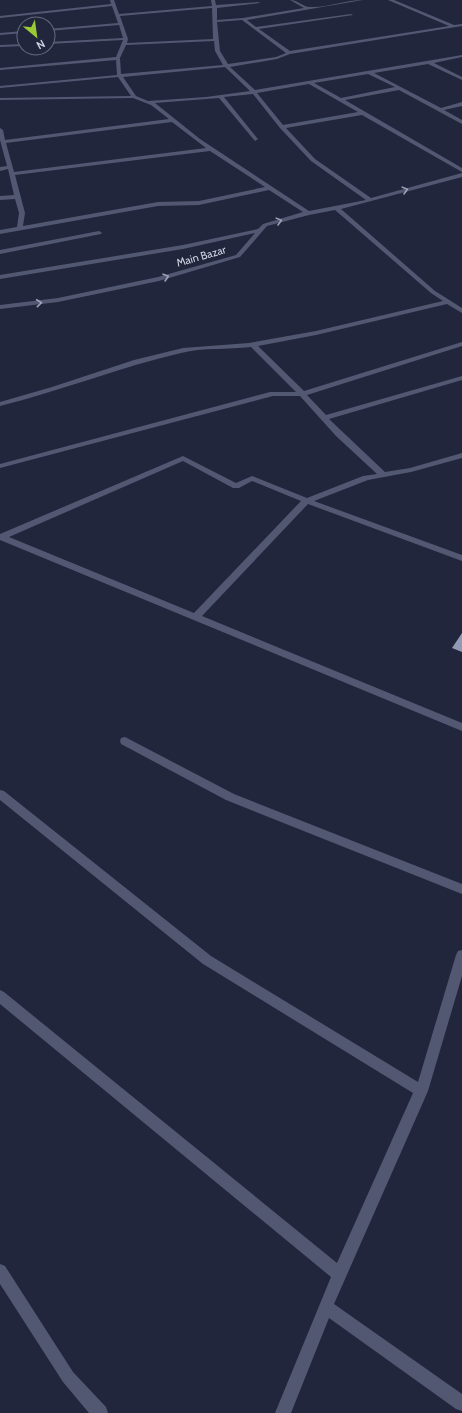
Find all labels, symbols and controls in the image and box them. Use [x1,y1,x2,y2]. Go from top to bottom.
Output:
north arrow [16,16,56,56]
text: N [34,37,48,53]
one-way arrow [401,187,408,195]
one-way arrow [275,217,282,226]
street label: Main Bazar [175,242,228,270]
one-way arrow [162,273,169,282]
one-way arrow [36,298,42,307]

